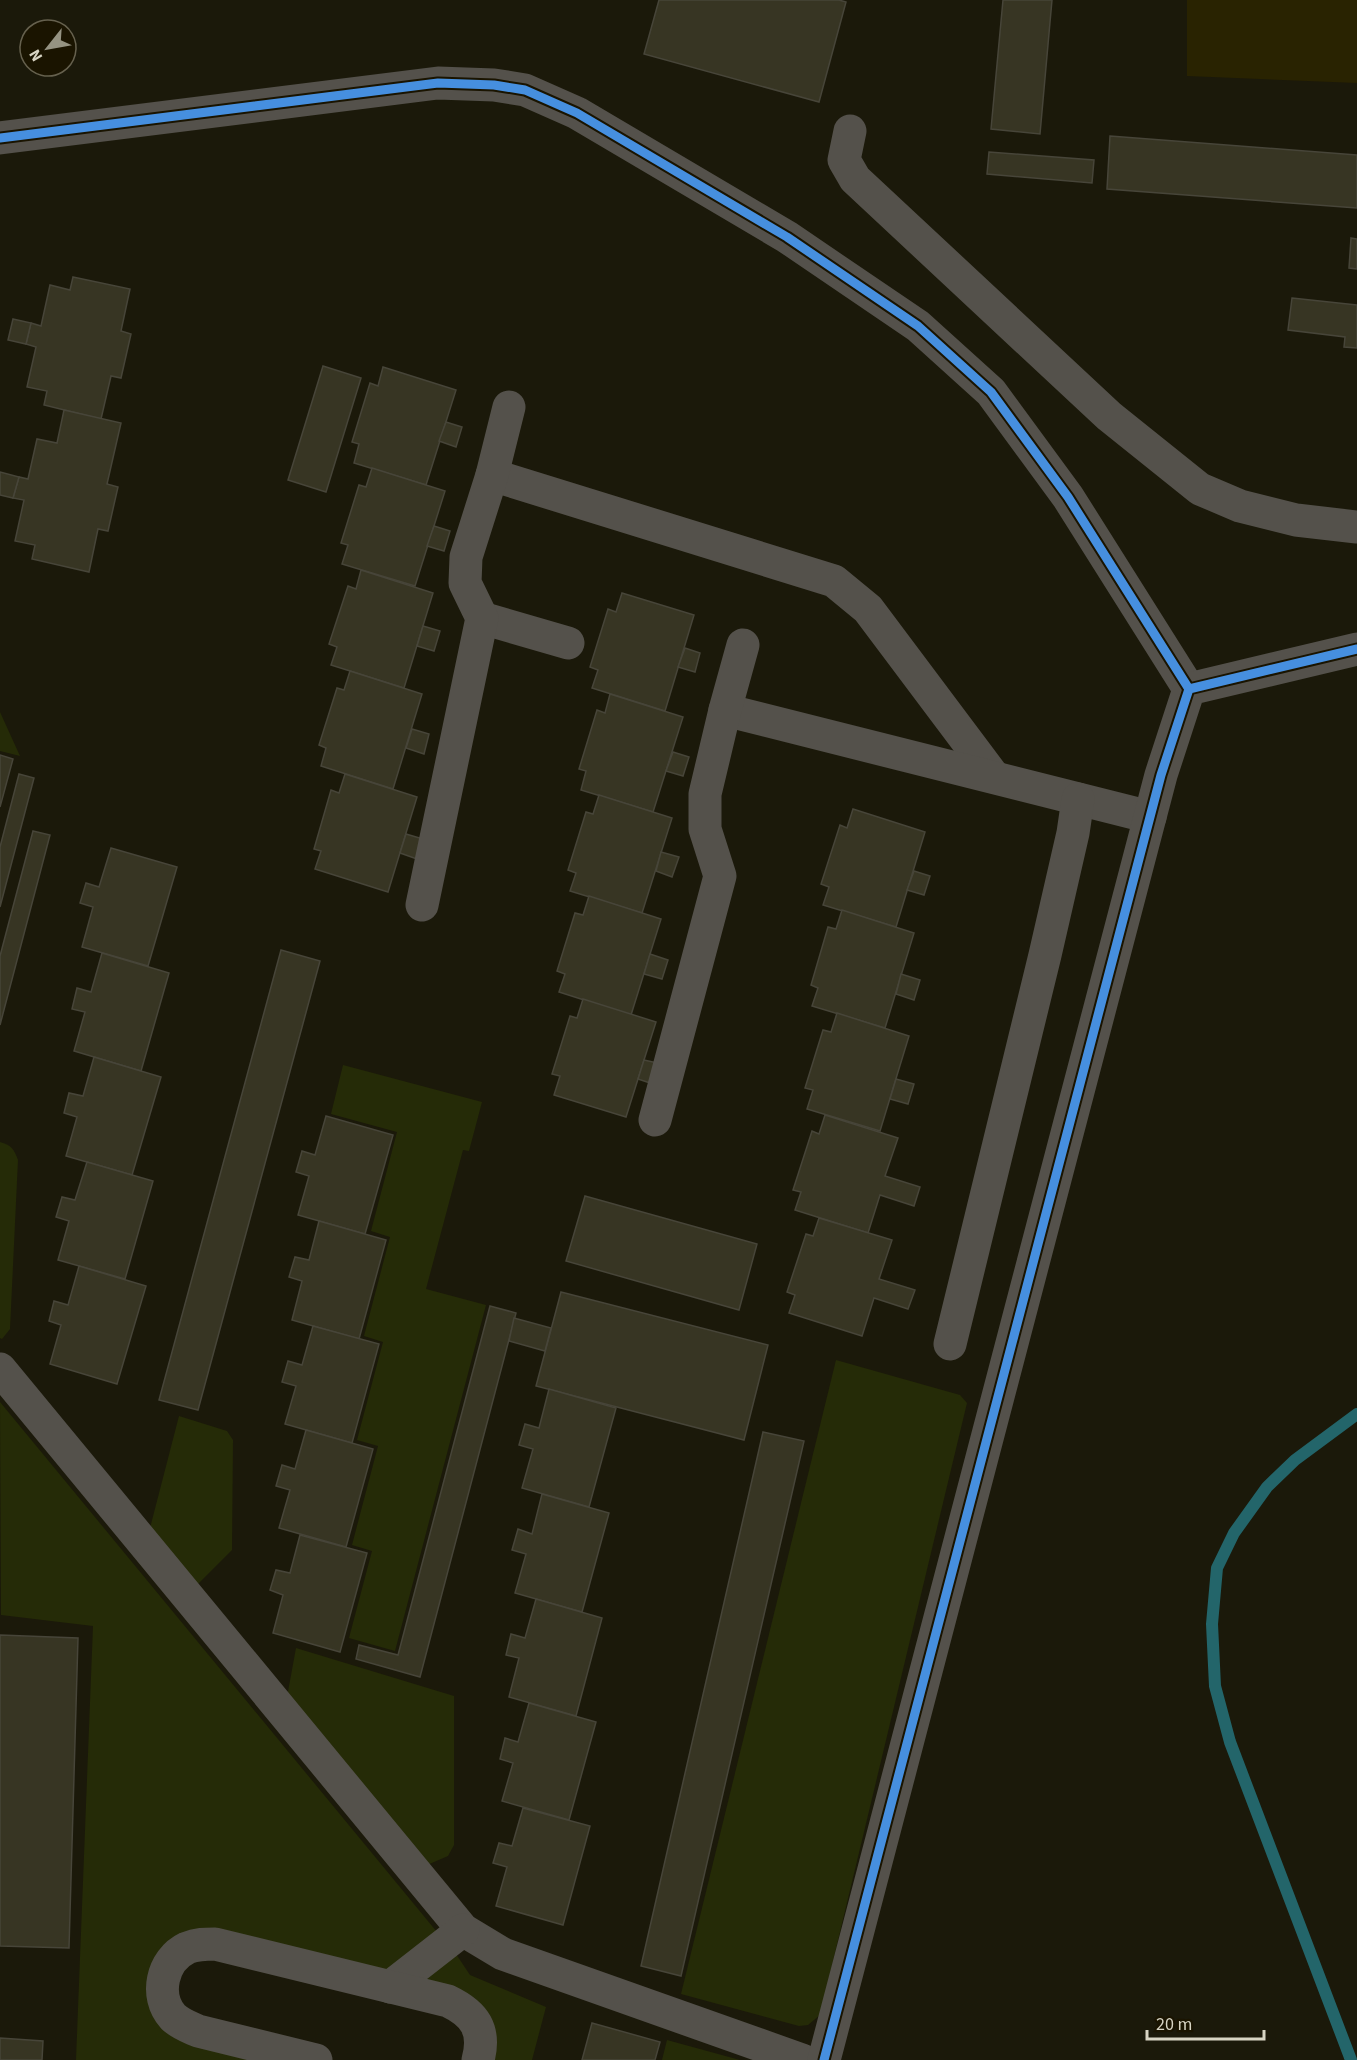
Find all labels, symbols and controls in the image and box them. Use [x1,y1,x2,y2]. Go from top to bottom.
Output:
north arrow [18,18,78,78]
text: N [24,45,48,65]
scale bar [1147,2003,1264,2041]
text: 20 m [1156,2012,1192,2037]

